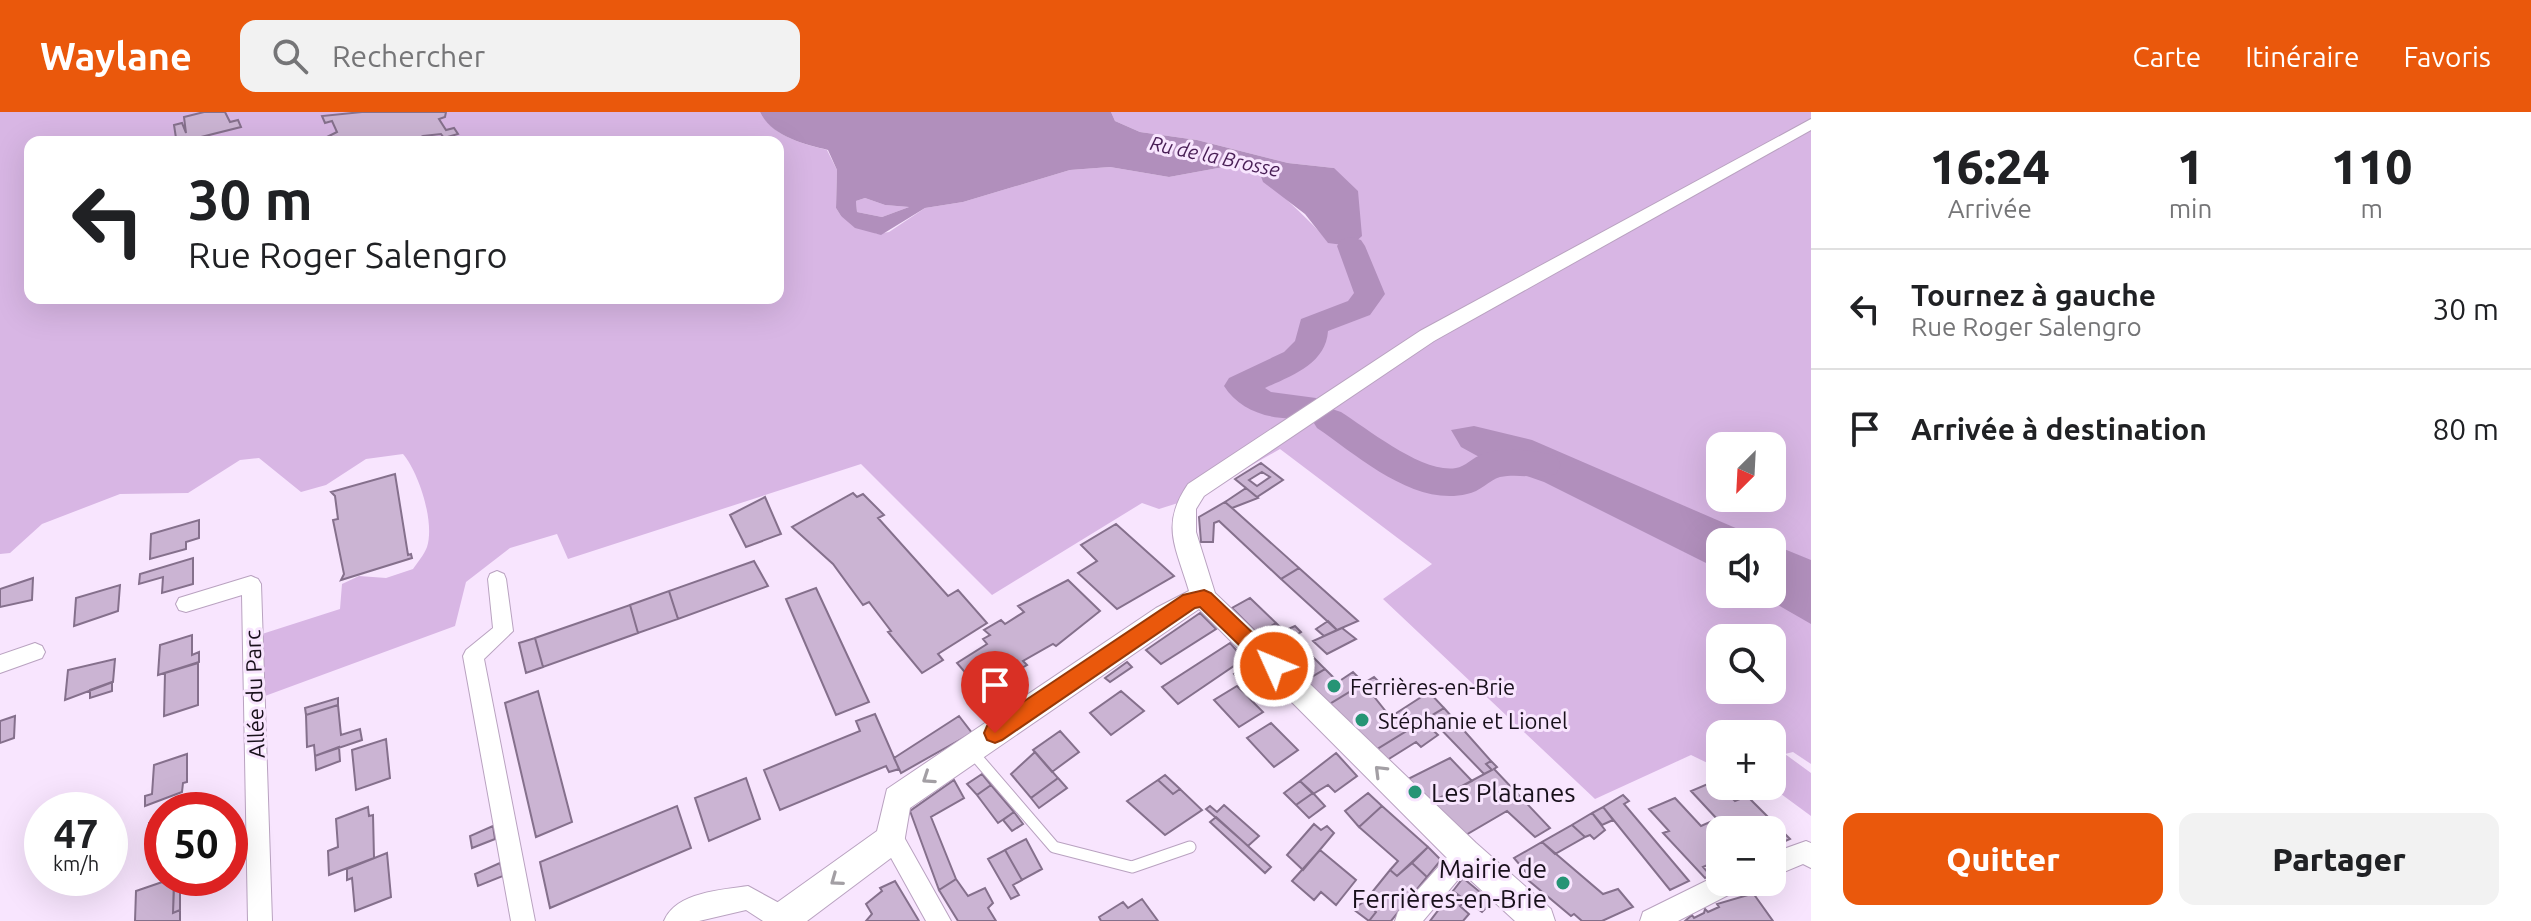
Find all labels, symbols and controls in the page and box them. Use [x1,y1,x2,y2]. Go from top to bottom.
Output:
search box [240,20,800,92]
icon: search [268,34,312,78]
text: Waylane [40,35,192,77]
text: Rechercher [332,39,485,73]
text: Carte [2133,41,2201,72]
text: Itinéraire [2245,41,2359,72]
text: Favoris [2403,41,2491,72]
water label: Ru de la Brosse [1148,131,1282,181]
text: 16:24 [1930,139,2050,193]
text: 1 [2177,139,2204,193]
text: 110 [2331,139,2412,193]
icon: left [56,168,160,272]
text: 30 m [188,168,313,231]
text: Arrivée [1948,194,2032,223]
text: min [2169,194,2212,223]
text: m [2360,194,2383,223]
text: Rue Roger Salengro [188,234,508,275]
text: Tournez à gauche [1911,278,2156,312]
icon: left [1843,287,1887,331]
text: 30 m [2432,292,2499,326]
text: Rue Roger Salengro [1911,312,2142,341]
icon: arrive [1843,407,1887,451]
text: Arrivée à destination [1911,412,2207,446]
text: 80 m [2432,412,2499,446]
north arrow [1706,432,1786,512]
map controls [1706,432,1786,896]
button: sound [1706,528,1786,608]
position arrow [1232,624,1316,708]
button: search [1706,624,1786,704]
street label: Allée du Parc [239,629,269,759]
pin [961,651,1029,733]
icon: arrive [973,663,1017,707]
place label: Ferrières-en-Brie [1350,674,1515,699]
marker: Ferrières-en-Brie [1325,677,1343,695]
place label: Stéphanie et Lionel [1378,708,1568,733]
marker: Stéphanie et Lionel [1353,711,1371,729]
button: + [1706,720,1786,800]
one-way arrow [1375,766,1390,780]
one-way arrow [923,768,937,783]
place label: Les Platanes [1431,778,1576,807]
marker: Les Platanes [1406,783,1424,801]
speed limit sign: 50 [144,792,248,896]
text: 47 [53,811,99,856]
button: Quitter [1843,813,2163,905]
button: Partager [2179,813,2499,905]
button: − [1706,816,1786,896]
text: km/h [53,852,99,875]
place label: Mairie de Ferrières-en-Brie [1352,854,1547,913]
one-way arrow [831,870,845,884]
marker: Mairie de Ferrières-en-Brie [1554,874,1572,892]

